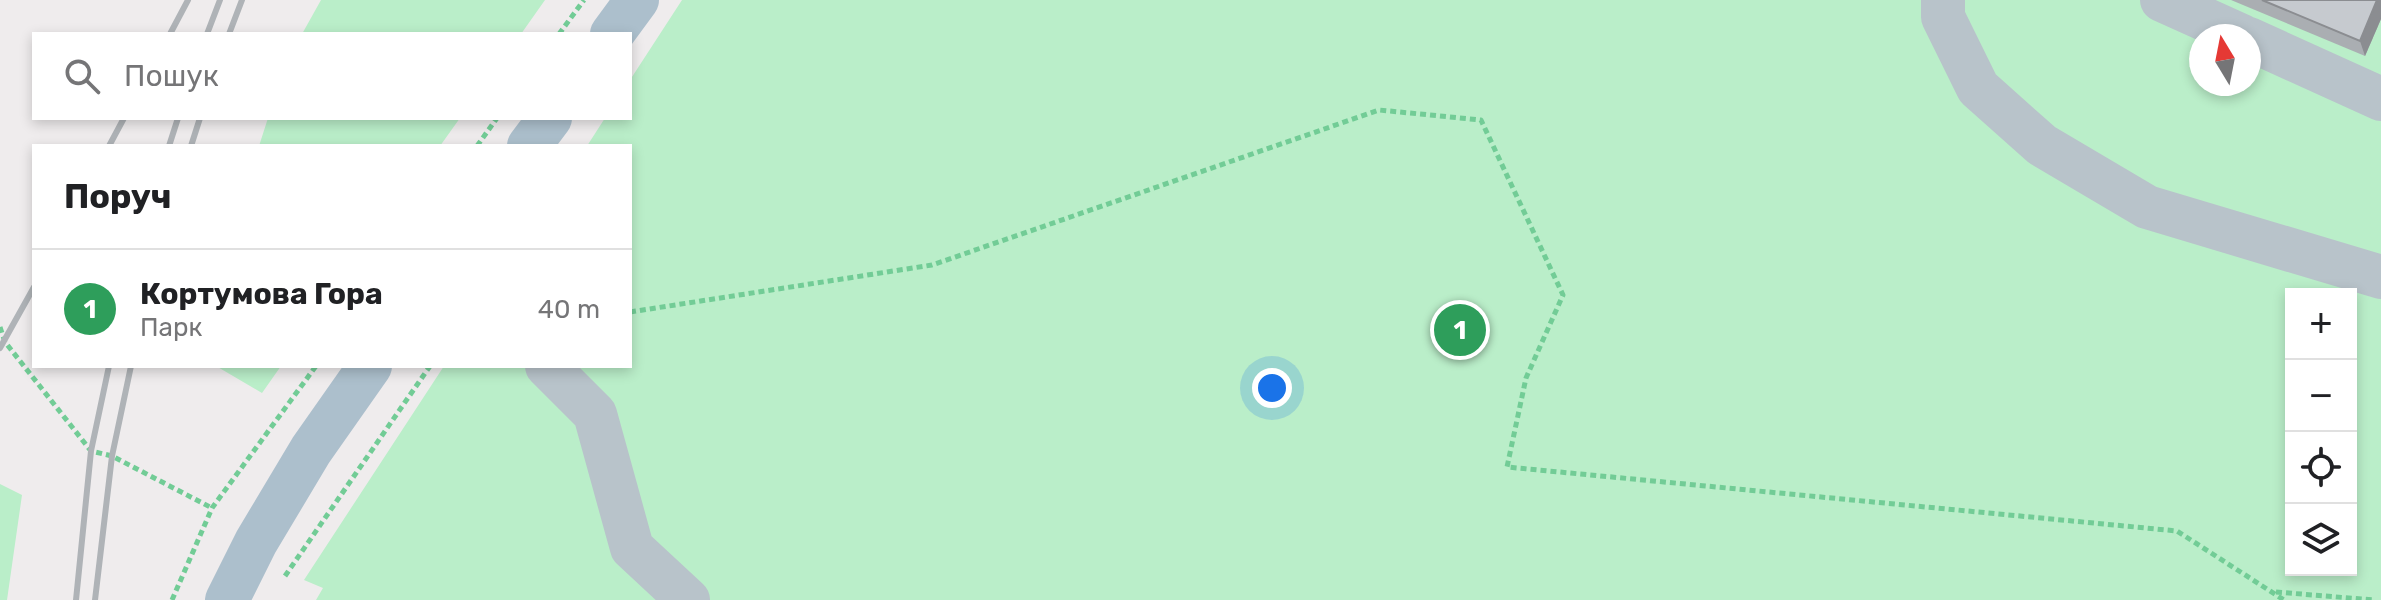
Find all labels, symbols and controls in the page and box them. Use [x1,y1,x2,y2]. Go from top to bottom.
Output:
north arrow [2189,24,2261,96]
search box [32,32,632,120]
icon: search [60,54,104,98]
text: Пошук [124,58,219,94]
text: Поруч [64,176,172,217]
text: Кортумова Гора [140,276,383,312]
map controls [2285,288,2357,576]
button: + [2285,288,2357,360]
text: 1 [84,294,96,325]
text: 40 m [538,294,600,325]
pin: 1 [1434,300,1486,360]
text: Парк [140,312,202,343]
button: − [2285,360,2357,432]
your location [1252,368,1292,408]
button: locate [2285,432,2357,504]
button: layers [2285,504,2357,576]

